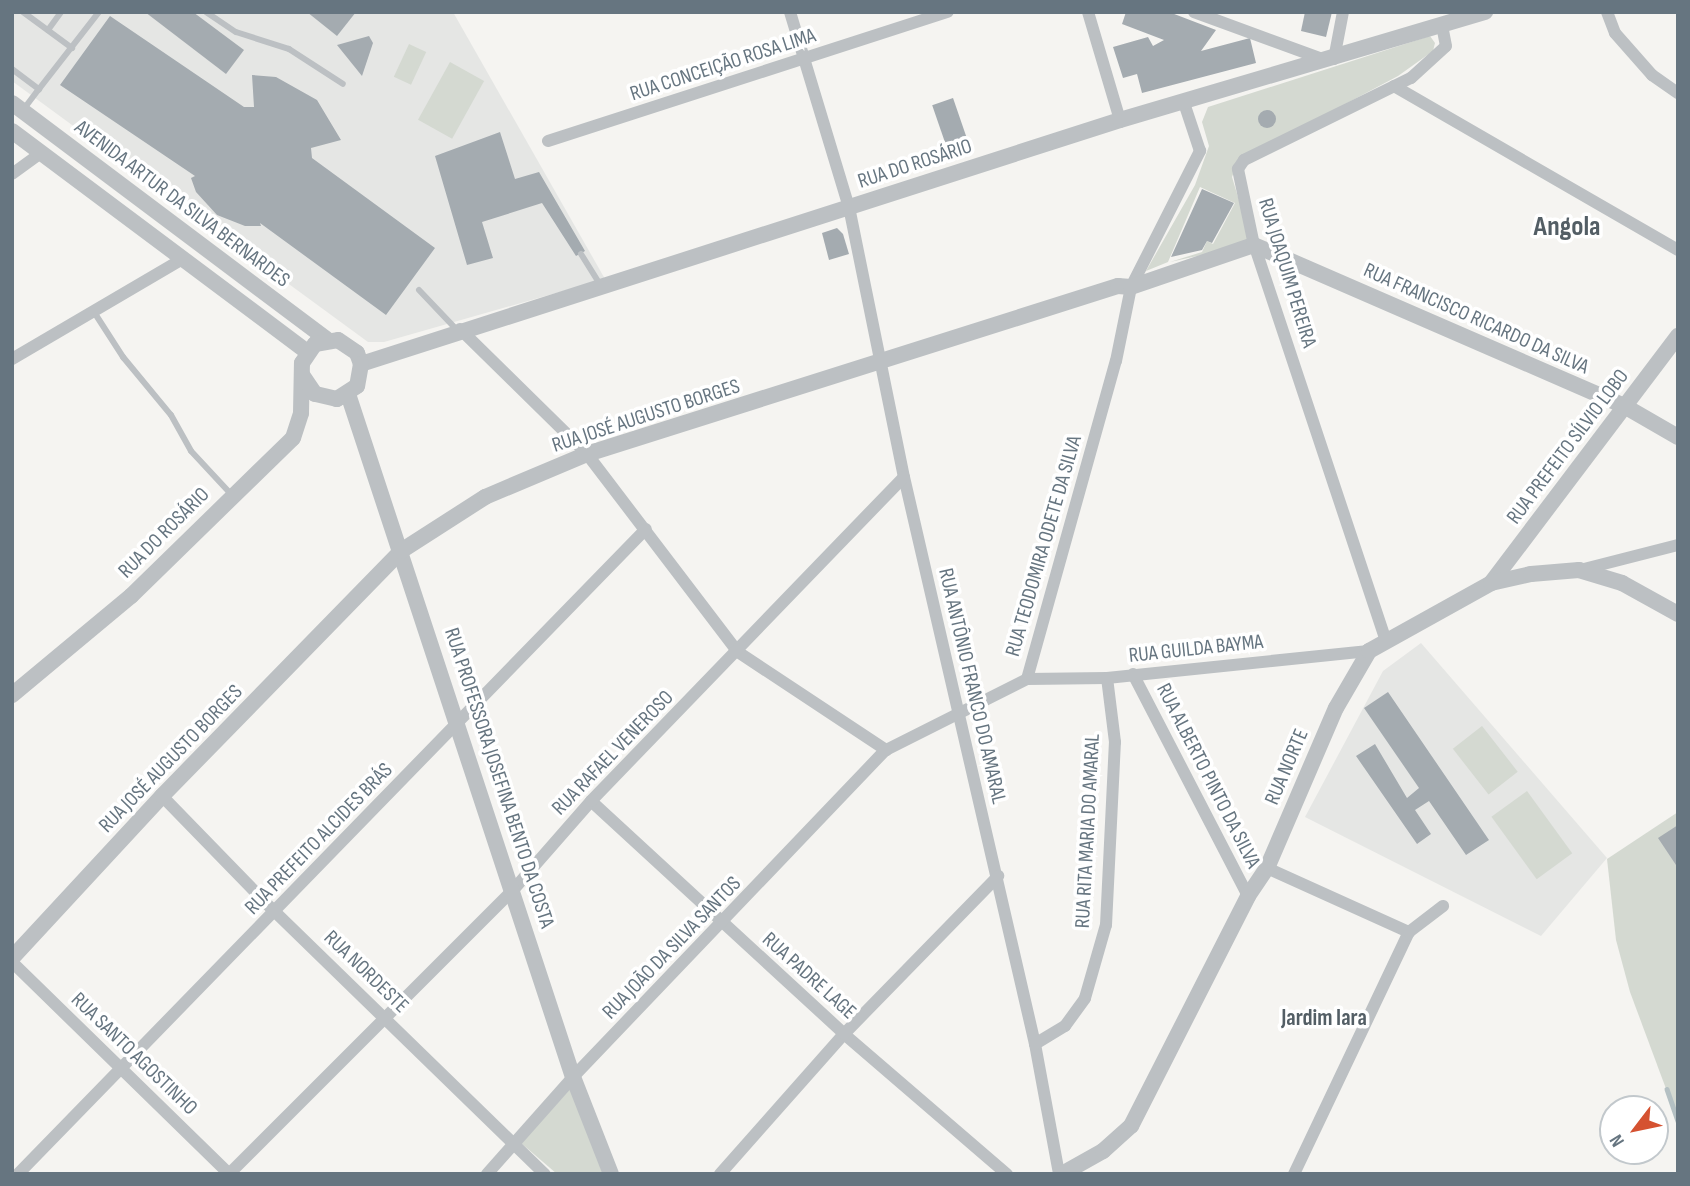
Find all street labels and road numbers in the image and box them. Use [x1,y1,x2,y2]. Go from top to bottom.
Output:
street label: RUA CONCEIÇÃO ROSA LIMA [627,23,819,107]
street label: AVENIDA ARTUR DA SILVA BERNARDES [70,115,294,293]
street label: RUA DO ROSÁRIO [855,134,975,194]
street label: RUA JOAQUIM PEREIRA [1252,195,1322,351]
street label: RUA FRANCISCO RICARDO DA SILVA [1360,258,1592,380]
street label: RUA PREFEITO SÍLVIO LOBO [1502,365,1634,529]
street label: RUA JOSÉ AUGUSTO BORGES [549,374,743,458]
street label: RUA TEODOMIRA ODETE DA SILVA [1000,433,1088,659]
street label: RUA DO ROSÁRIO [113,482,215,584]
street label: RUA ANTÔNIO FRANCO DO AMARAL [933,566,1011,806]
street label: RUA PROFESSORA JOSEFINA BENTO DA COSTA [438,625,560,931]
street label: RUA GUILDA BAYMA [1128,629,1264,669]
street label: RUA ALBERTO PINTO DA SILVA [1150,679,1266,873]
street label: RUA JOSÉ AUGUSTO BORGES [94,680,248,838]
street label: RUA RAFAEL VENEROSO [547,685,679,821]
street label: RUA NORTE [1260,725,1314,809]
street label: RUA RITA MARIA DO AMARAL [1070,733,1106,929]
street label: RUA PREFEITO ALCIDES BRÁS [240,758,398,920]
street label: RUA JOÃO DA SILVA SANTOS [597,871,747,1025]
street label: RUA NORDESTE [318,925,414,1019]
street label: RUA PADRE LAGE [757,927,861,1025]
street label: RUA SANTO AGOSTINHO [66,987,202,1121]

